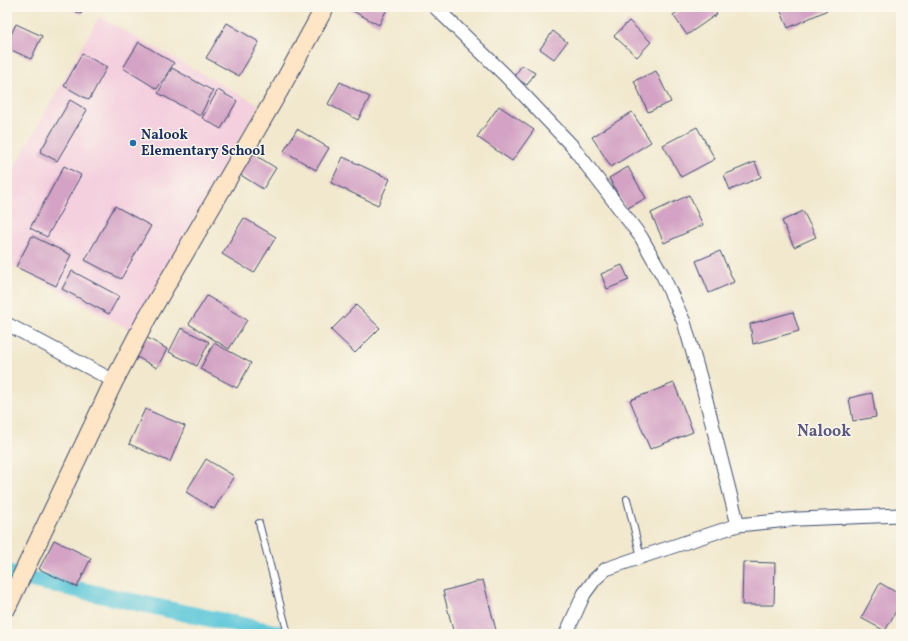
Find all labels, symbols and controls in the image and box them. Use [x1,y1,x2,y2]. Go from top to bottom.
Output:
place label: Nalook Elementary School [141,126,265,161]
marker: Nalook Elementary School [128,138,138,148]
district label: Nalook [797,421,851,443]

